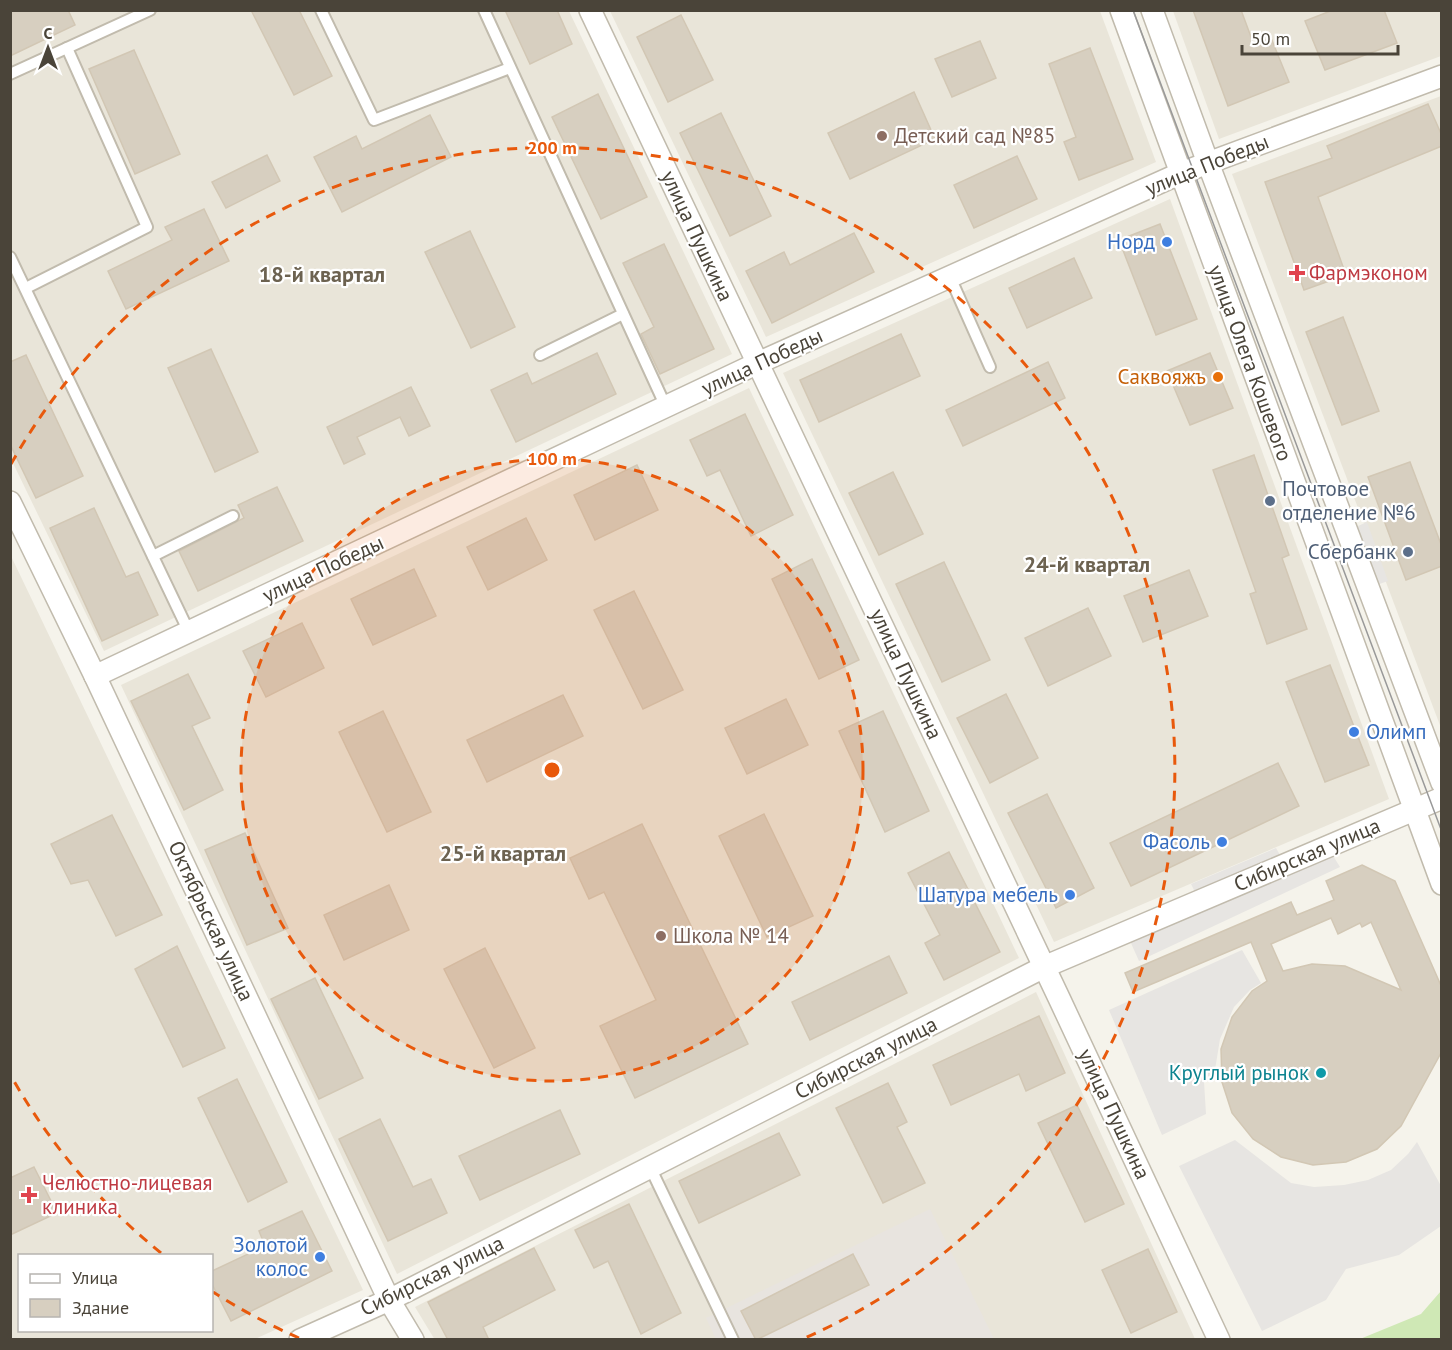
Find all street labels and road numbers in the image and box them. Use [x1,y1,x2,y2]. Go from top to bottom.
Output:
street label: улица Победы [1141,128,1273,202]
street label: улица Пушкина [655,166,740,306]
street label: улица Олега Кошевого [1202,261,1299,465]
street label: улица Победы [697,322,827,401]
street label: улица Победы [258,529,388,608]
street label: улица Пушкина [864,604,949,744]
street label: Сибирская улица [1230,812,1384,898]
street label: Октябрьская улица [162,836,260,1005]
street label: Сибирская улица [790,1010,942,1105]
street label: улица Пушкина [1072,1044,1157,1184]
street label: Сибирская улица [356,1229,508,1322]

